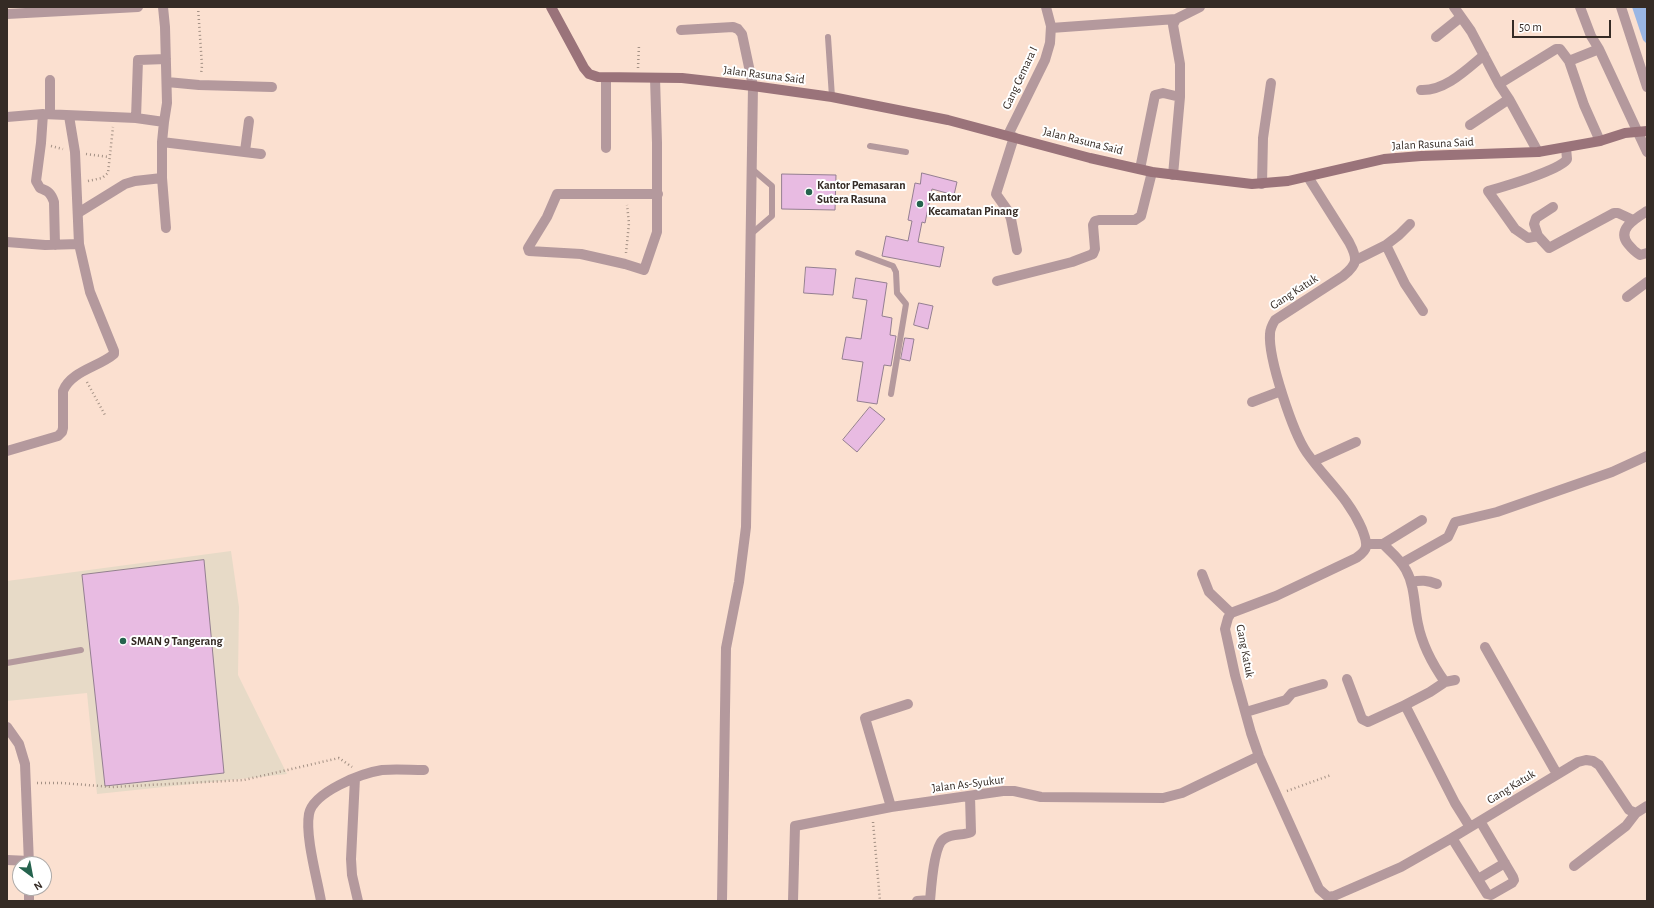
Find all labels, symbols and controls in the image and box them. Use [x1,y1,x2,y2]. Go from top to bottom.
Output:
scale bar [1514,12,1613,38]
text: 50 m [1519,21,1542,33]
street label: Gang Cemara I [999,44,1041,112]
street label: Jalan Rasuna Said [723,63,805,87]
street label: Jalan Rasuna Said [1042,124,1124,158]
street label: Jalan Rasuna Said [1392,135,1474,153]
place label: Kantor Pemasaran Sutera Rasuna [817,178,906,206]
marker: Kantor Pemasaran Sutera Rasuna [804,187,814,197]
place label: Kantor Kecamatan Pinang [928,190,1018,218]
marker: Kantor Kecamatan Pinang [915,199,925,209]
street label: Gang Katuk [1267,271,1321,313]
street label: Gang Katuk [1233,623,1257,679]
place label: SMAN 9 Tangerang [131,634,223,648]
marker: SMAN 9 Tangerang [118,636,128,646]
street label: Gang Katuk [1484,767,1538,807]
street label: Jalan As-Syukur [931,772,1005,796]
north arrow [12,856,52,896]
text: N [32,879,44,892]

